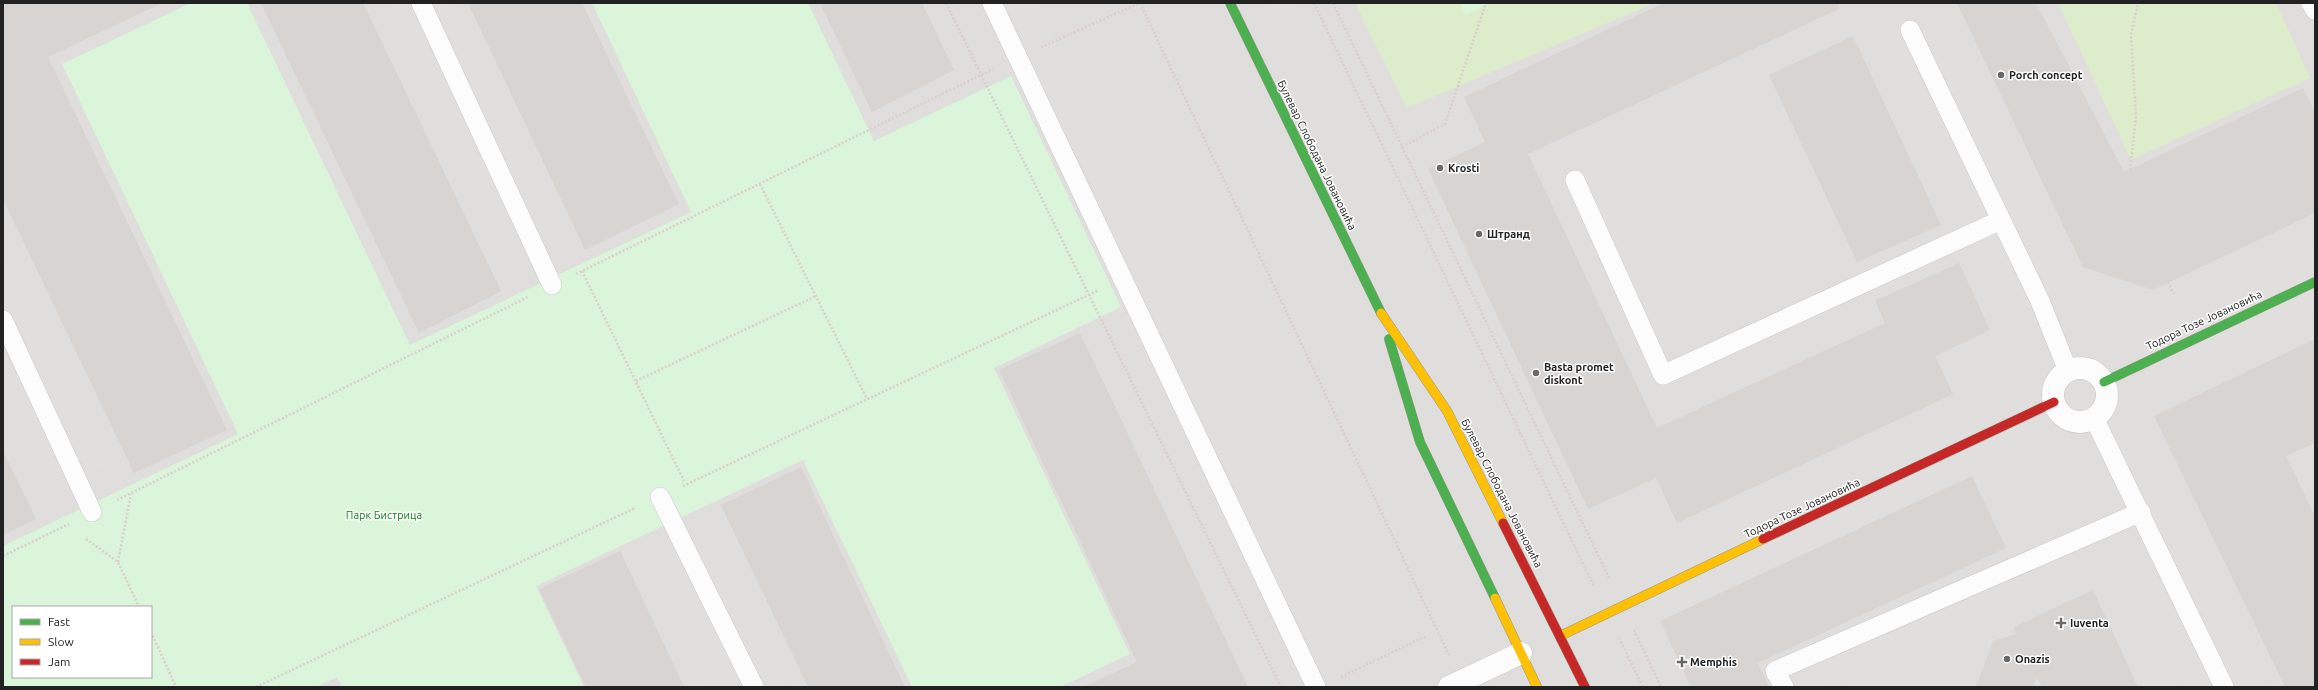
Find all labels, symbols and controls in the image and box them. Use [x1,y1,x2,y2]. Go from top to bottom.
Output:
place label: Porch concept [2009,69,2083,81]
marker: Porch concept [1996,70,2006,80]
street label: Булевар Слободана Јовановића [1275,78,1359,232]
place label: Krosti [1448,162,1479,174]
marker: Krosti [1435,163,1445,173]
place label: Штранд [1487,228,1530,240]
marker: Штранд [1474,229,1484,239]
street label: Тодора Тозе Јовановића [2144,288,2264,352]
place label: Basta promet diskont [1544,361,1614,386]
marker: Basta promet diskont [1531,368,1541,378]
street label: Булевар Слободана Јовановића [1459,417,1545,569]
street label: Тодора Тозе Јовановића [1742,476,1862,540]
park label: Парк Бистрица [346,509,422,521]
legend [12,606,152,678]
text: Fast [48,615,70,628]
marker: Iuventa [2055,617,2067,629]
place label: Iuventa [2070,617,2109,629]
text: Slow [48,635,74,648]
place label: Onazis [2015,653,2050,665]
marker: Onazis [2002,654,2012,664]
text: Jam [48,655,70,668]
place label: Memphis [1690,656,1737,668]
marker: Memphis [1677,657,1687,667]

